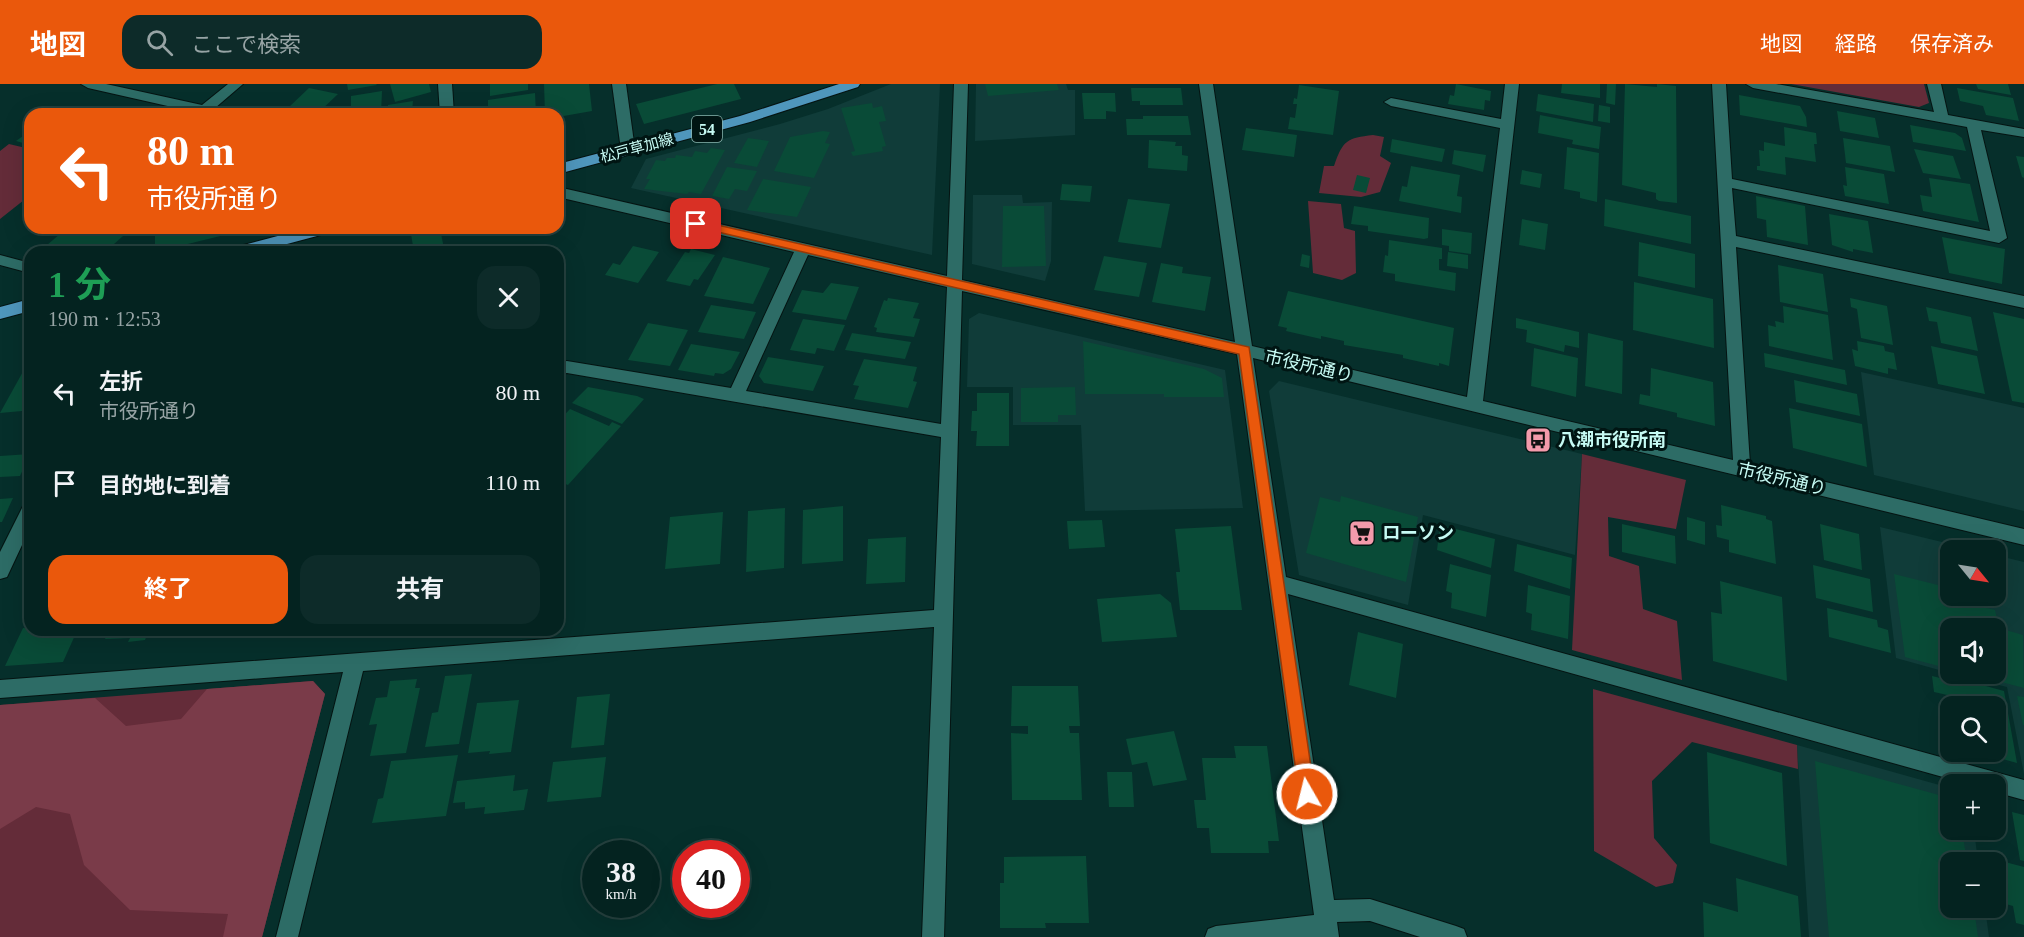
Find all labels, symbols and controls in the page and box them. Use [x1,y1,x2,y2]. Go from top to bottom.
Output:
search box [122,15,542,69]
icon: search [143,26,176,59]
text: 地図 [30,29,86,60]
text: ここで検索 [191,32,301,57]
text: 地図 [1760,32,1802,56]
text: 経路 [1835,32,1877,56]
text: 保存済み [1910,32,1994,56]
road number: 54 [692,116,722,142]
text: 80 m [147,128,235,174]
street label: 松戸草加線 [599,131,675,165]
icon: left [48,132,126,210]
text: 市役所通り [147,184,282,214]
pin [670,198,721,249]
icon: arrive [679,207,712,240]
text: 1 分 [48,265,111,305]
button: close [477,266,540,329]
text: 190 m · 12:53 [48,308,161,330]
street label: 市役所通り [1263,346,1355,386]
text: 左折 [99,369,143,394]
icon: left [48,377,81,410]
text: 80 m [495,380,540,405]
text: 市役所通り [99,400,199,422]
bus stop icon: 八潮市役所南 [1523,425,1553,455]
place label: 八潮市役所南 [1558,430,1666,450]
street label: 市役所通り [1736,459,1828,499]
icon: arrive [48,467,81,500]
text: 110 m [485,470,540,495]
text: 目的地に到着 [99,473,231,498]
supermarket icon: ローソン [1347,518,1377,548]
place label: ローソン [1382,523,1454,543]
north arrow [1940,540,2006,606]
map controls [1940,540,2006,918]
button: 終了 [48,555,288,624]
button: 共有 [300,555,540,624]
button: sound [1940,618,2006,684]
button: search [1940,696,2006,762]
position arrow [1275,762,1339,826]
button: + [1940,774,2006,840]
speed limit sign: 40 [672,840,750,918]
button: − [1940,852,2006,918]
text: 38 [606,855,636,888]
text: km/h [606,886,636,902]

